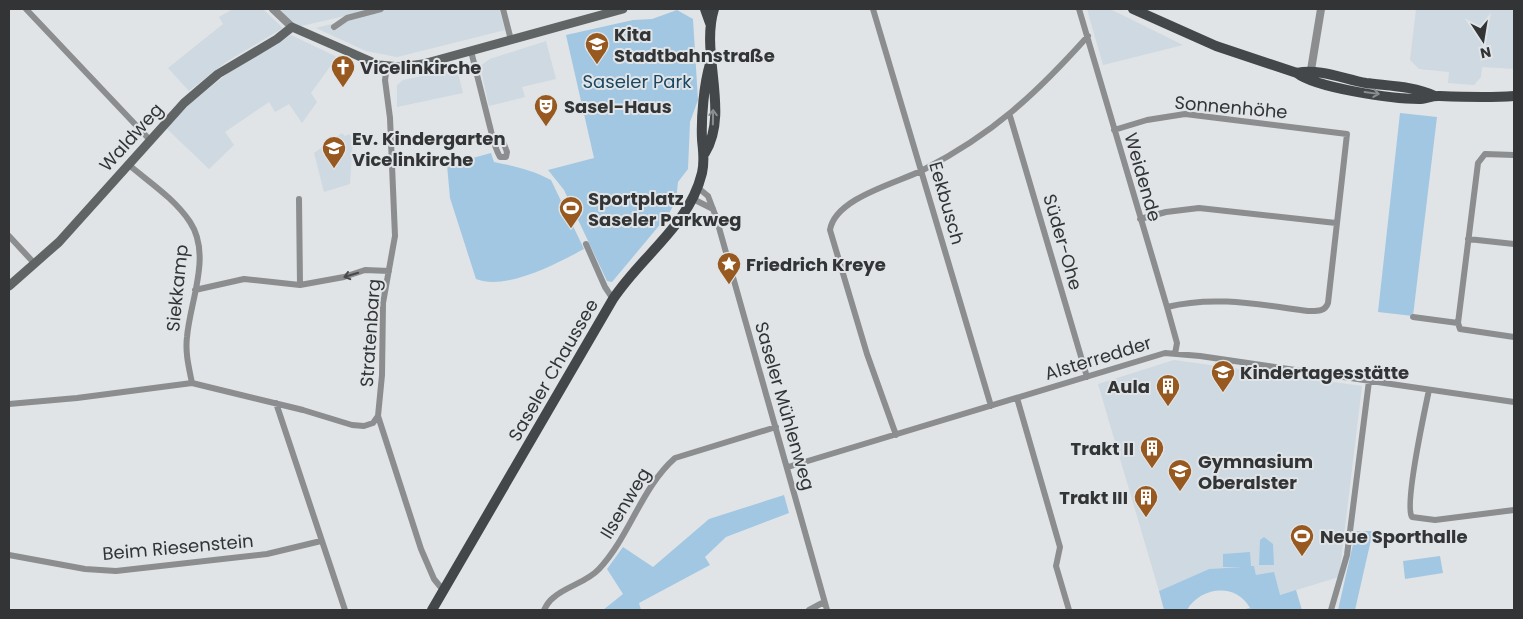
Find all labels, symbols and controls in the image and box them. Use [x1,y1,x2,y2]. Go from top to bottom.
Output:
north arrow [1458,15,1508,65]
place label: Kita Stadtbahnstraße [614,22,775,68]
school or university icon: Kita Stadtbahnstraße [584,31,610,65]
text: N [1478,42,1493,64]
church icon: Vicelinkirche [330,54,356,88]
place label: Vicelinkirche [360,55,481,80]
park label: Saseler Park [583,69,692,94]
one-way arrow [1364,88,1380,98]
street label: Sonnenhöhe [1173,90,1289,124]
theatre icon: Sasel-Haus [533,93,559,127]
place label: Sasel-Haus [564,94,672,119]
street label: Waldweg [93,97,169,177]
one-way arrow [709,109,718,125]
place label: Ev. Kindergarten Vicelinkirche [352,126,506,172]
street label: Weidende [1118,130,1168,224]
school or university icon: Ev. Kindergarten Vicelinkirche [321,135,347,169]
street label: Eekbusch [923,159,971,247]
place label: Sportplatz Saseler Parkweg [588,186,742,232]
street label: Süder-Ohe [1037,191,1089,293]
sports icon: Sportplatz Saseler Parkweg [558,195,584,229]
street label: Siekkamp [160,243,194,333]
place icon: Friedrich Kreye [716,251,742,285]
place label: Friedrich Kreye [746,252,886,277]
one-way arrow [343,270,359,280]
street label: Stratenbarg [354,278,386,388]
street label: Saseler Chaussee [502,294,604,446]
street label: Saseler Mühlenweg [749,319,821,493]
street label: Alsterredder [1042,330,1155,386]
school or university icon: Kindertagesstätte [1210,359,1236,393]
place label: Kindertagesstätte [1240,360,1409,385]
building icon: Aula [1155,373,1181,407]
place label: Aula [1107,374,1150,399]
building icon: Trakt II [1139,435,1165,469]
place label: Trakt II [1071,436,1134,461]
place label: Gymnasium Oberalster [1198,449,1313,495]
school or university icon: Gymnasium Oberalster [1167,458,1193,492]
street label: Ilsenweg [594,463,656,543]
building icon: Trakt III [1133,484,1159,518]
place label: Trakt III [1059,485,1128,510]
sports icon: Neue Sporthalle [1289,523,1315,557]
place label: Neue Sporthalle [1320,524,1468,549]
street label: Beim Riesenstein [101,528,255,566]

